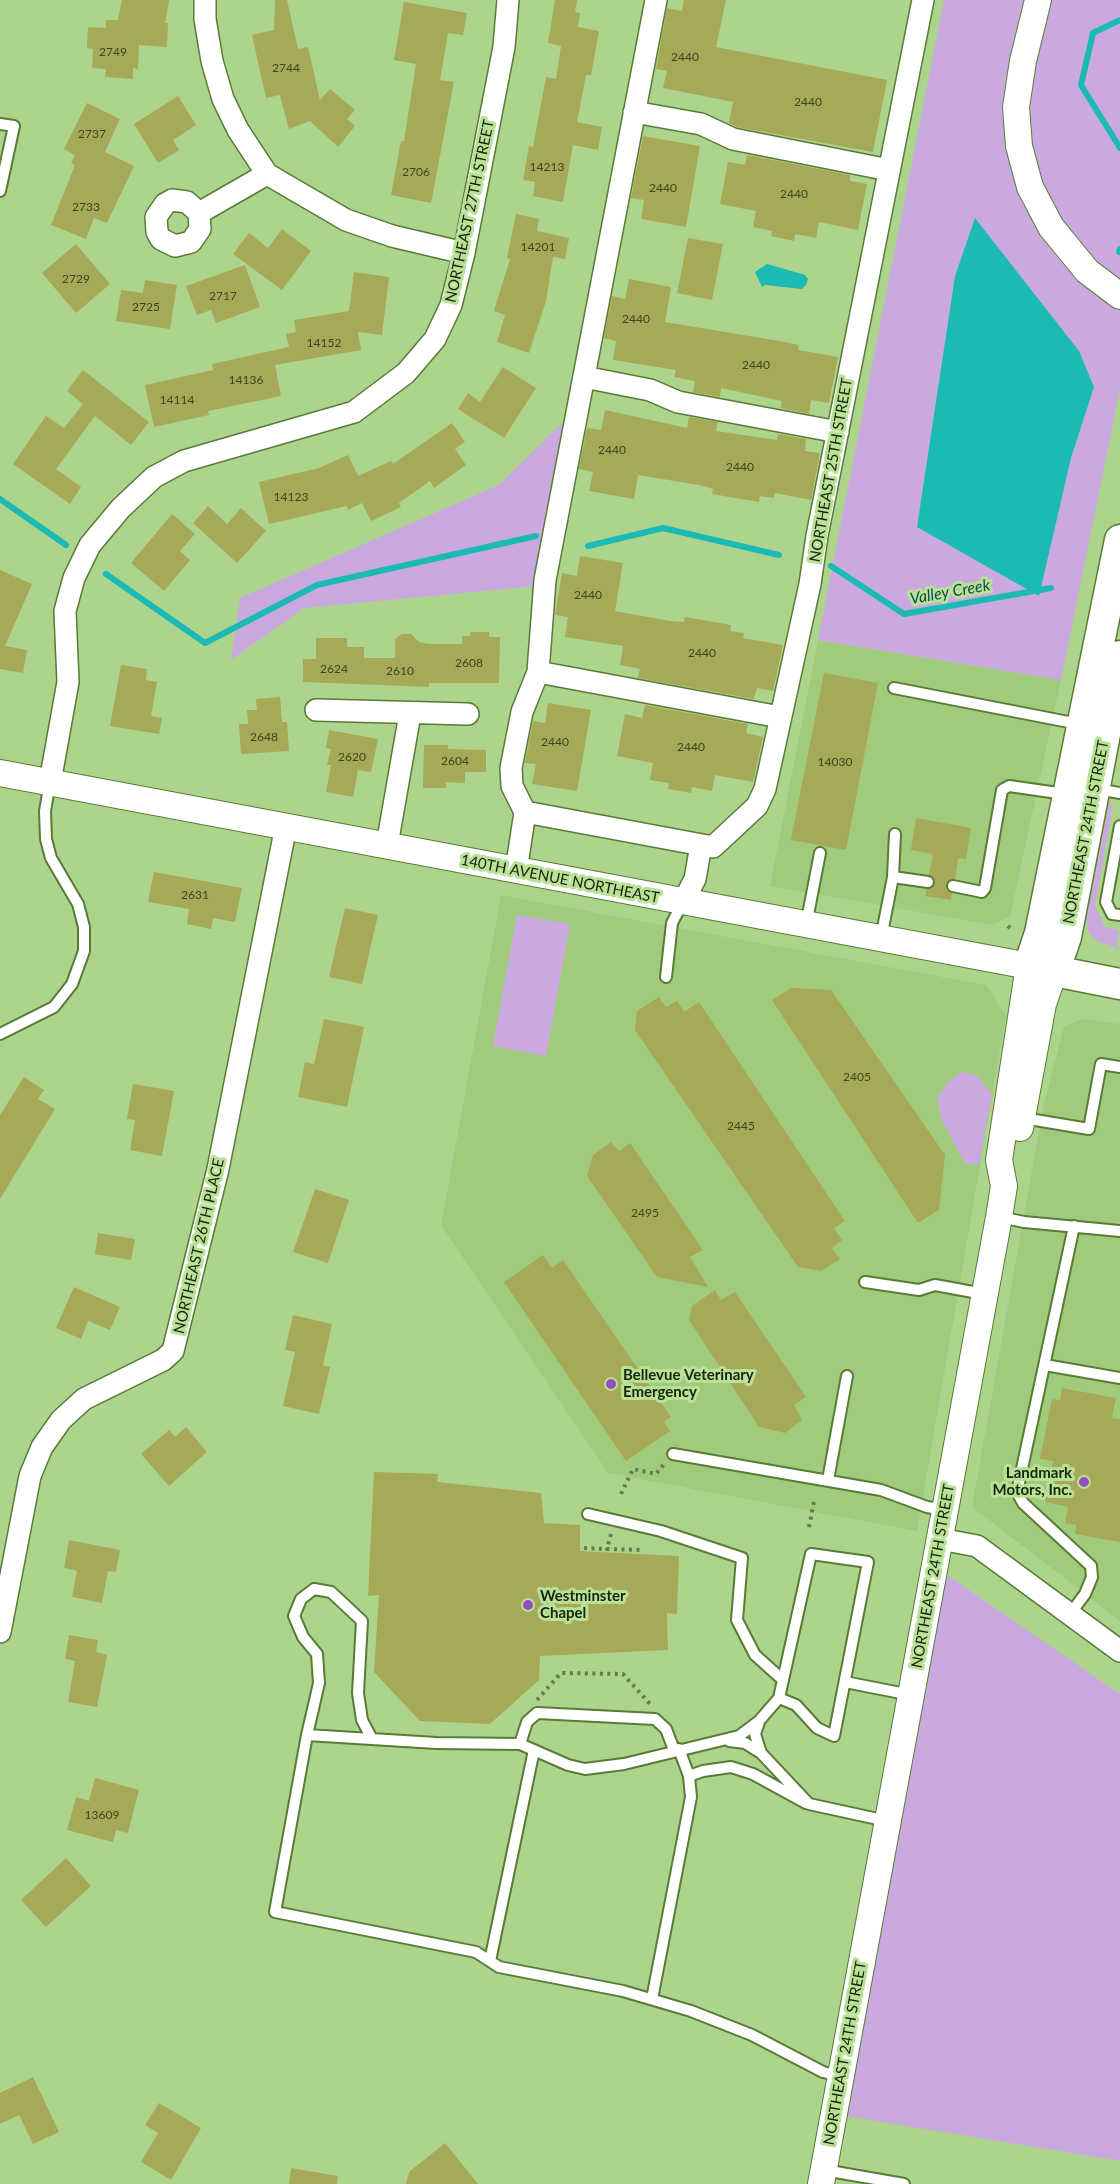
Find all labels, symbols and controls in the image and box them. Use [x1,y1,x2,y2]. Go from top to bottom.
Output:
house number: 2749 [99,45,127,59]
house number: 2440 [671,50,699,64]
house number: 2744 [272,61,300,75]
house number: 2440 [794,95,822,109]
street label: NORTHEAST 27TH STREET [442,118,498,304]
house number: 2737 [78,127,106,141]
house number: 14213 [530,160,564,174]
house number: 2706 [402,165,430,179]
house number: 2440 [649,181,677,195]
house number: 2440 [780,187,808,201]
house number: 2733 [72,200,100,214]
house number: 14201 [521,240,555,254]
house number: 2729 [62,272,90,286]
house number: 2717 [209,289,237,303]
house number: 2725 [132,300,160,314]
house number: 2440 [622,312,650,326]
house number: 14152 [307,336,341,350]
house number: 2440 [742,358,770,372]
house number: 14136 [229,373,263,387]
street label: NORTHEAST 25TH STREET [806,377,856,563]
house number: 14114 [160,393,194,407]
house number: 2440 [598,443,626,457]
house number: 2440 [726,460,754,474]
house number: 14123 [274,490,308,504]
water label: Valley Creek [908,575,992,609]
house number: 2440 [574,588,602,602]
house number: 2440 [688,646,716,660]
house number: 2608 [455,656,483,670]
house number: 2624 [320,662,348,676]
house number: 2610 [386,664,414,678]
house number: 2648 [250,730,278,744]
house number: 2440 [541,735,569,749]
street label: NORTHEAST 24TH STREET [1059,739,1113,925]
house number: 2440 [677,740,705,754]
house number: 2620 [338,750,366,764]
house number: 2604 [441,754,469,768]
house number: 14030 [818,755,852,769]
street label: 140TH AVENUE NORTHEAST [459,851,661,907]
house number: 2631 [181,888,209,902]
house number: 2405 [843,1070,871,1084]
house number: 2445 [727,1119,755,1133]
street label: NORTHEAST 26TH PLACE [170,1157,228,1335]
house number: 2495 [631,1206,659,1220]
place label: Bellevue Veterinary Emergency [623,1366,754,1401]
marker: Bellevue Veterinary Emergency [604,1377,618,1391]
place label: Landmark Motors, Inc. [993,1464,1072,1499]
marker: Landmark Motors, Inc. [1077,1475,1091,1489]
street label: NORTHEAST 24TH STREET [908,1483,958,1669]
place label: Westminster Chapel [540,1587,626,1622]
marker: Westminster Chapel [521,1598,535,1612]
house number: 13609 [85,1808,119,1822]
street label: NORTHEAST 24TH STREET [820,1960,870,2146]

